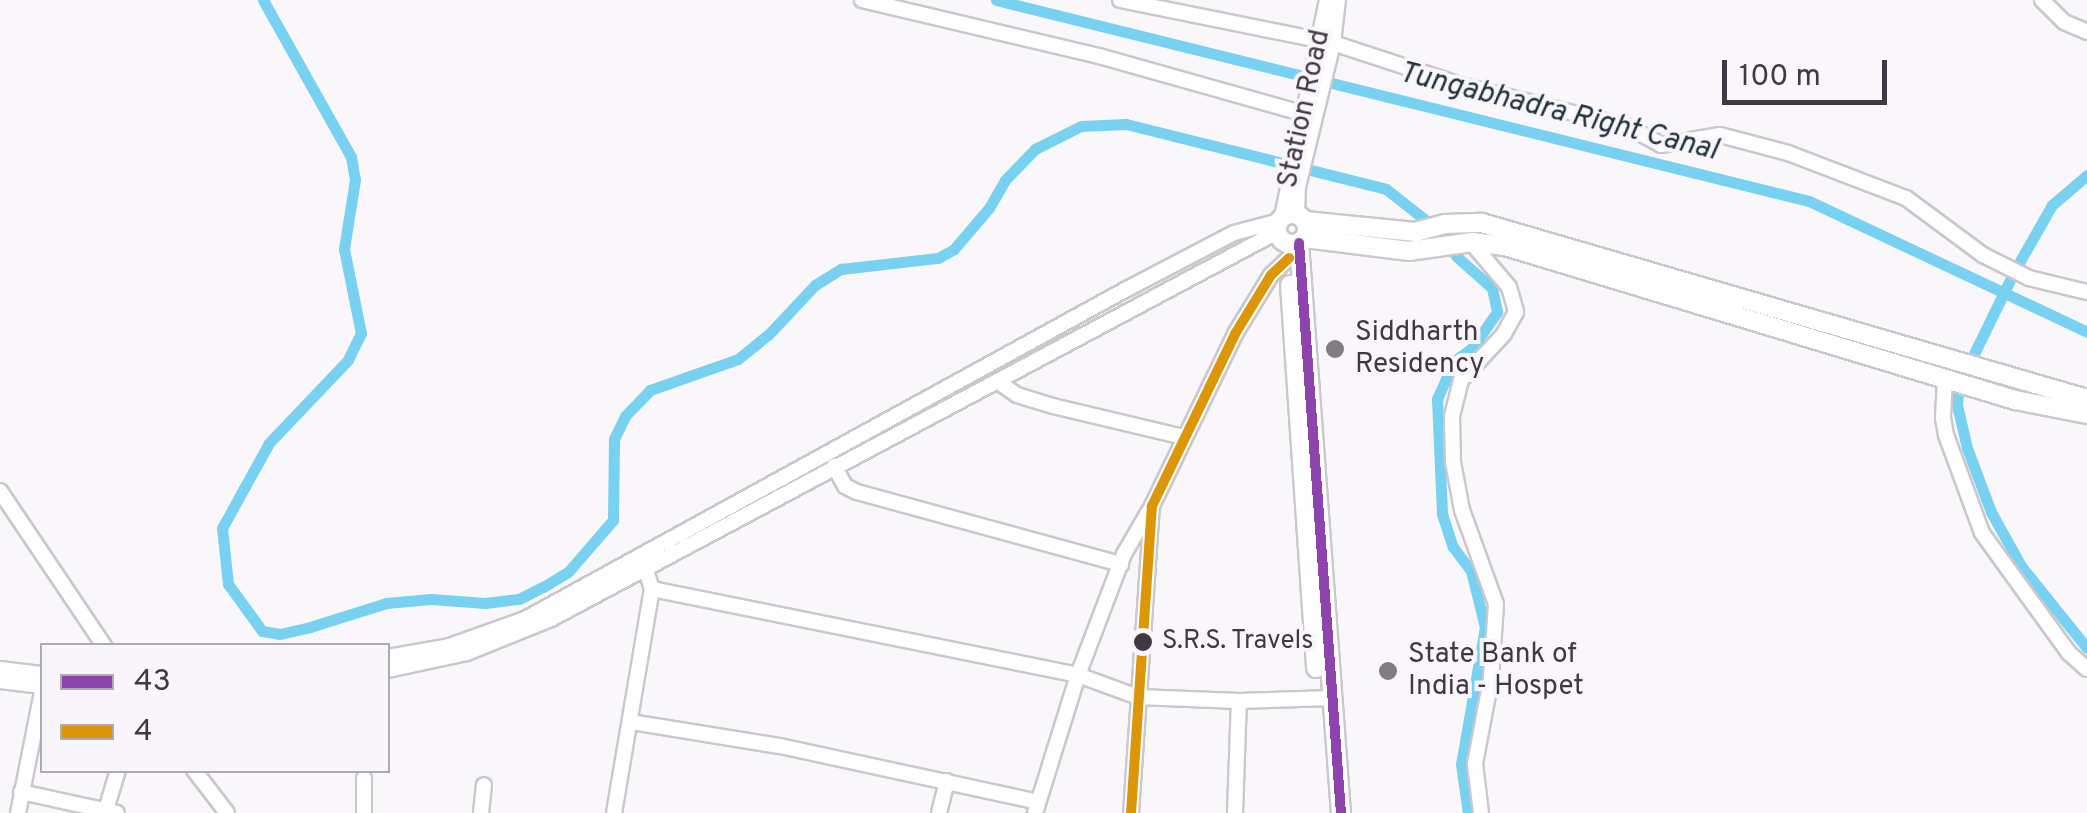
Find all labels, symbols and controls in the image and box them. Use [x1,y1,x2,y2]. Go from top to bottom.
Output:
street label: Station Road [1272,27,1338,191]
scale bar [1727,40,1892,102]
water label: Tungabhadra Right Canal [1395,56,1721,170]
text: 100 m [1739,59,1821,96]
place label: Siddharth Residency [1355,316,1484,382]
marker: Siddharth Residency [1324,338,1346,360]
place label: S.R.S. Travels [1162,626,1314,658]
marker: S.R.S. Travels [1133,632,1153,652]
place label: State Bank of India - Hospet [1408,638,1584,704]
legend [40,643,390,773]
marker: State Bank of India - Hospet [1377,660,1399,682]
text: 43 [134,664,171,701]
text: 4 [134,714,153,751]

